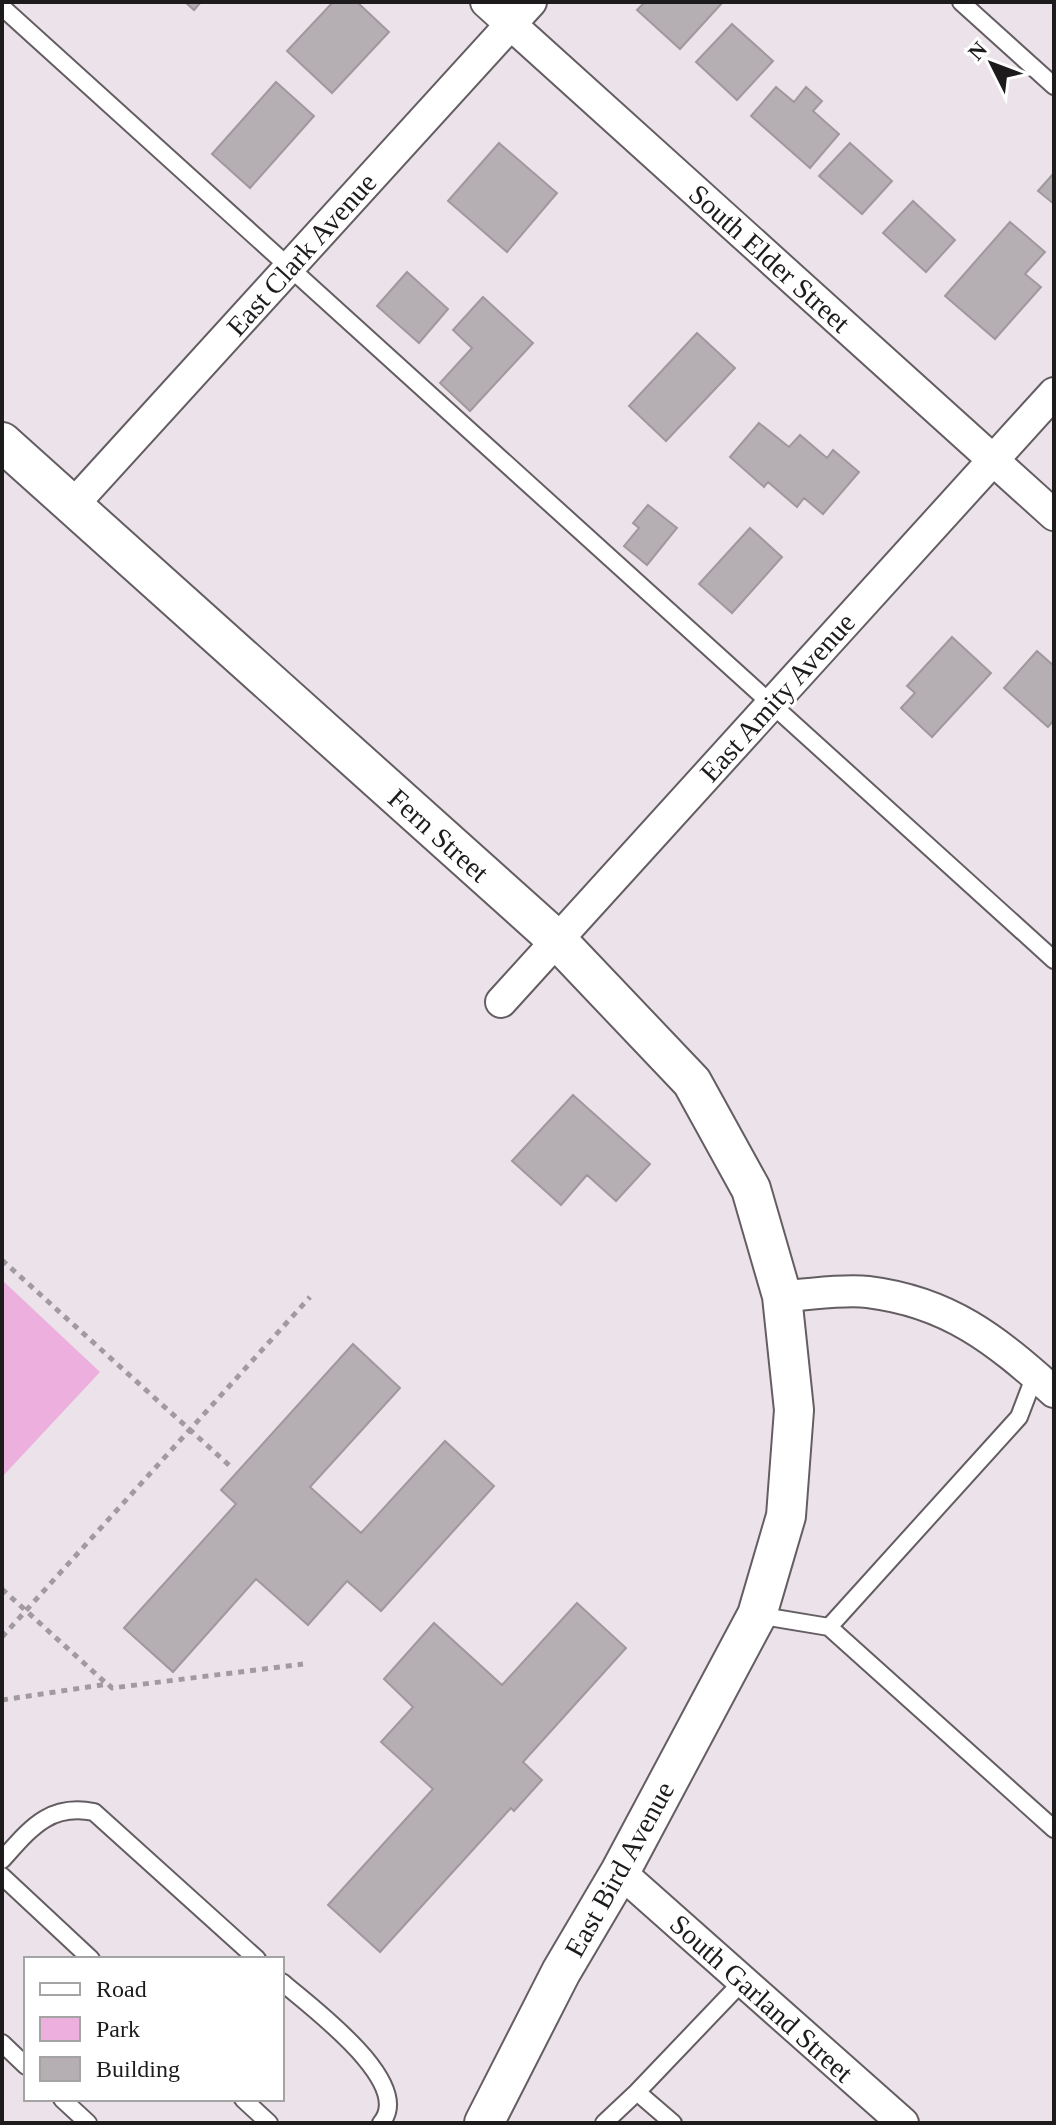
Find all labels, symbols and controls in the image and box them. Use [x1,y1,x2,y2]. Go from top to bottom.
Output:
north arrow [952,24,1032,104]
text: N [963,37,992,65]
street label: East Clark Avenue [220,167,382,342]
street label: South Elder Street [683,178,856,339]
street label: East Amity Avenue [694,607,861,788]
street label: Fern Street [382,782,495,888]
street label: East Bird Avenue [559,1776,680,1962]
street label: South Garland Street [664,1908,859,2089]
legend [24,1957,284,2101]
text: Road [96,1976,147,2002]
text: Park [96,2016,140,2042]
text: Building [96,2056,180,2082]

